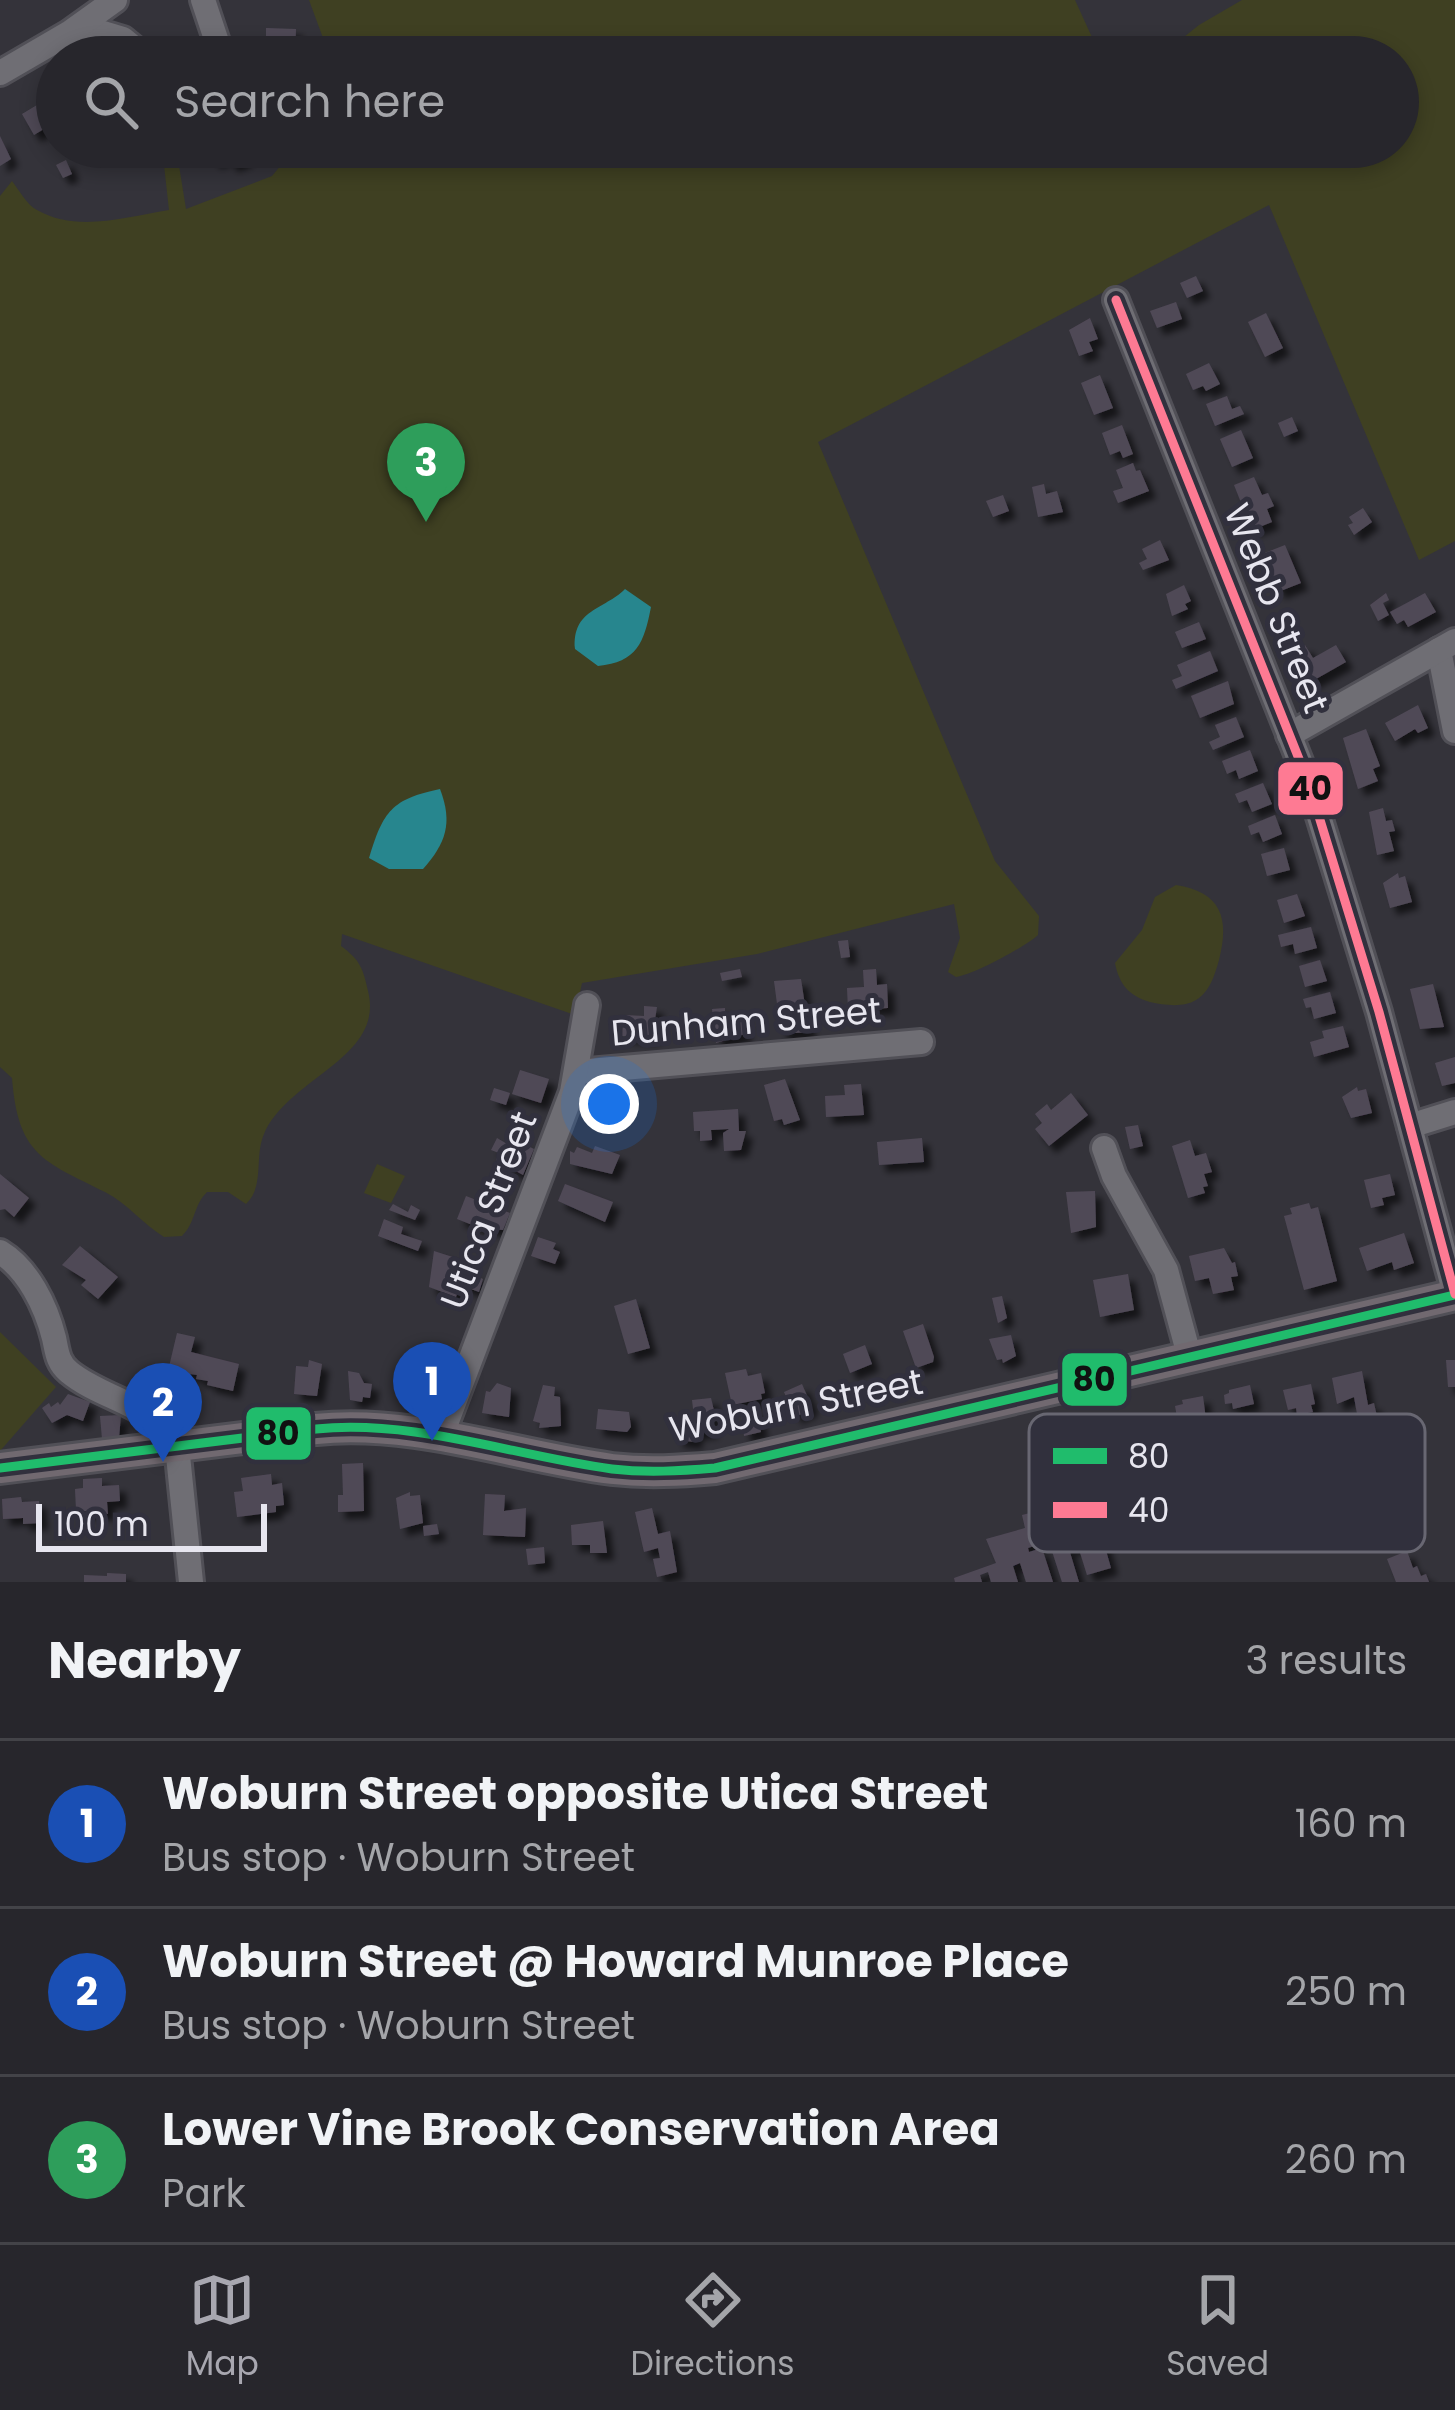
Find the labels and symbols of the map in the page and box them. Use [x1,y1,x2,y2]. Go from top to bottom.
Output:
pin: 3 [387,423,465,522]
street label: Webb Street [1211,496,1342,720]
line badge: 40 [1276,760,1345,817]
text: 40 [1288,765,1332,812]
street label: Dunham Street [609,984,883,1059]
your location [579,1074,639,1134]
street label: Utica Street [427,1104,549,1316]
pin: 1 [393,1342,471,1441]
line badge: 80 [1060,1351,1129,1408]
street label: Woburn Street [665,1356,927,1455]
text: 80 [1073,1356,1115,1403]
pin: 2 [124,1363,202,1462]
line badge: 80 [244,1405,313,1462]
text: 80 [257,1410,299,1457]
legend [1029,1414,1425,1552]
text: 80 [1128,1433,1170,1480]
text: 40 [1128,1487,1169,1534]
scale bar [36,1498,267,1551]

